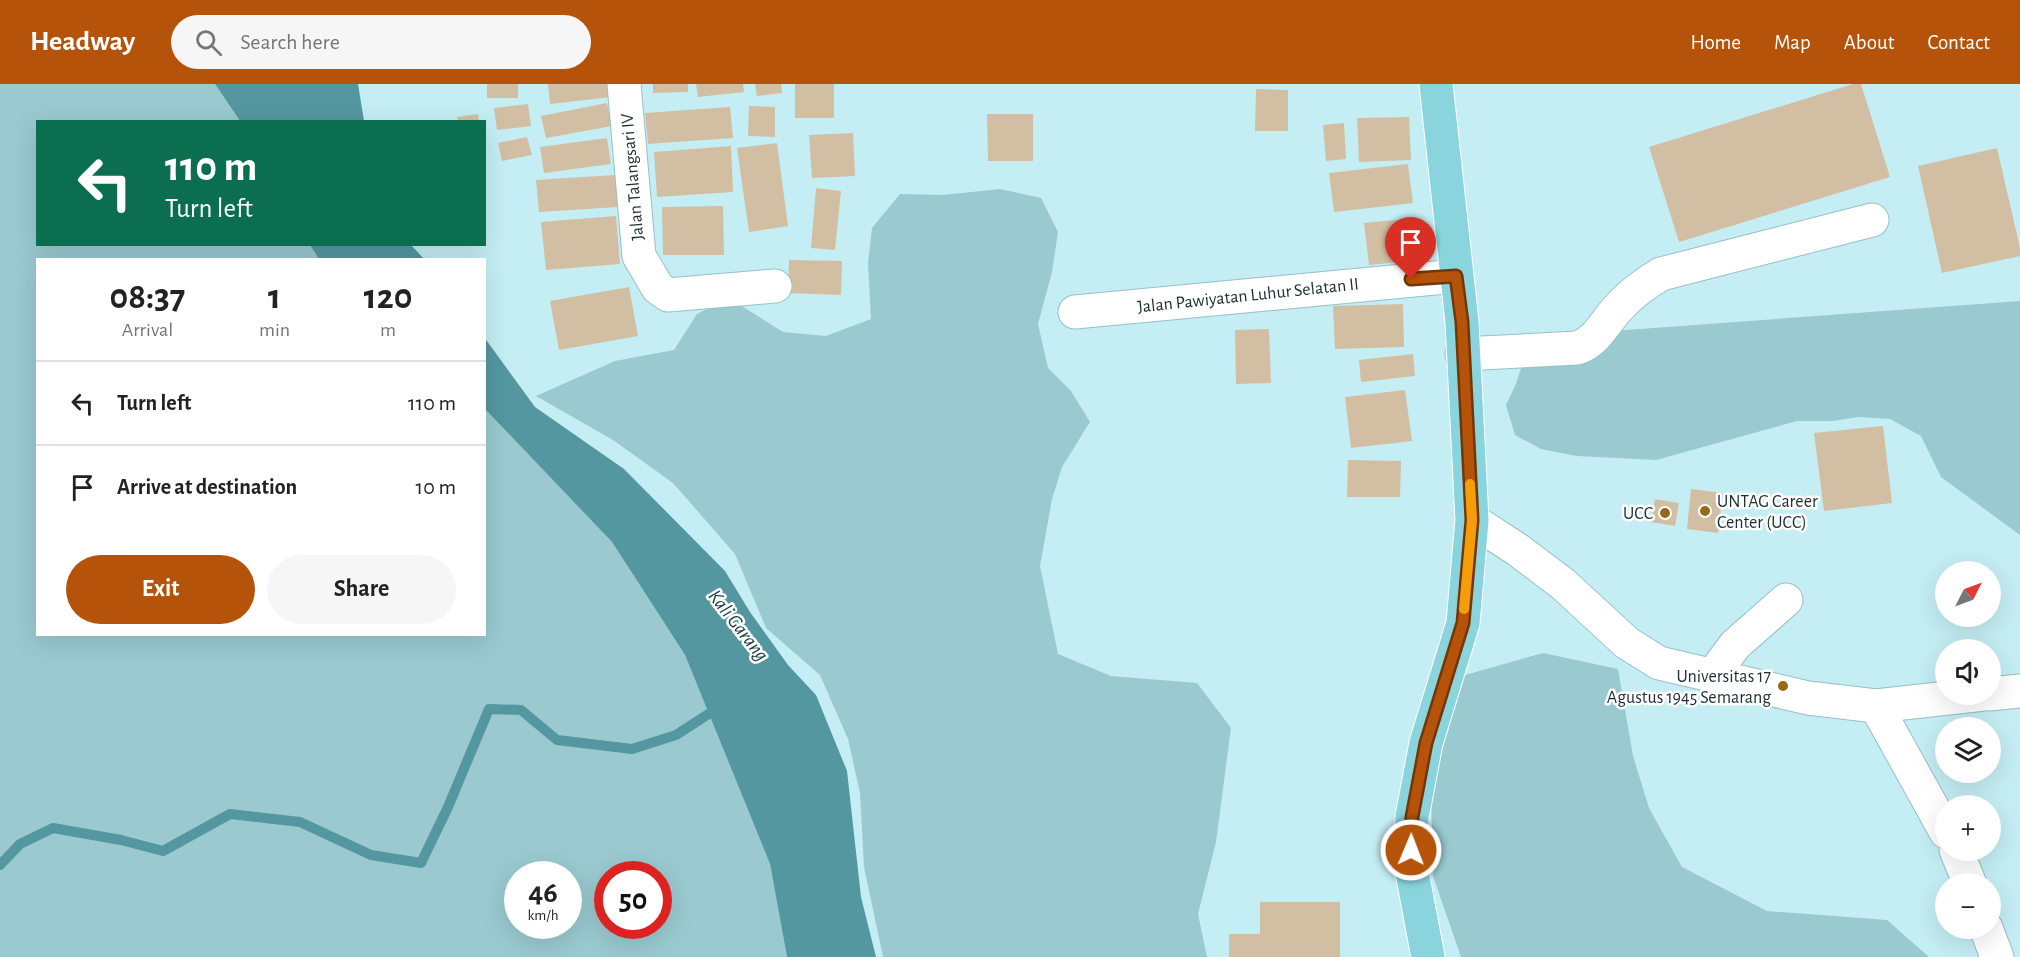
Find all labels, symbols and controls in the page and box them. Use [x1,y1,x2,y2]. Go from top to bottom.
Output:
search box [171,15,591,69]
icon: search [192,26,225,59]
text: Headway [30,28,135,56]
text: Search here [240,31,340,53]
text: Home [1690,32,1741,53]
text: Map [1774,32,1811,53]
text: About [1844,32,1894,53]
text: Contact [1927,32,1990,53]
street label: Jalan Talangsari IV [618,112,648,241]
icon: left [66,144,144,222]
text: 110 m [165,146,257,188]
text: Turn left [165,195,253,222]
pin [1385,217,1436,279]
icon: arrive [1394,226,1427,259]
street label: Jalan Pawiyatan Luhur Selatan II [1137,275,1360,317]
text: 08:37 [110,279,185,315]
text: 1 [268,279,281,315]
text: 120 [364,279,412,315]
text: Arrival [122,320,173,340]
text: min [259,320,290,340]
text: m [380,320,396,340]
icon: left [66,387,99,420]
text: Turn left [117,392,191,414]
text: 110 m [408,392,456,414]
icon: arrive [66,471,99,504]
text: Arrive at destination [117,476,297,498]
text: 10 m [416,476,456,498]
place label: UNTAG Career Center (UCC) [1717,493,1818,532]
marker: UNTAG Career Center (UCC) [1698,504,1712,518]
place label: UCC [1623,505,1653,523]
marker: UCC [1658,506,1672,520]
button: Exit [66,555,255,624]
button: Share [267,555,456,624]
north arrow [1935,561,2001,627]
map controls [1935,561,2001,939]
water label: Kali Garang [704,586,772,665]
button: sound [1935,639,2001,705]
place label: Universitas 17 Agustus 1945 Semarang [1607,668,1771,707]
marker: Universitas 17 Agustus 1945 Semarang [1776,679,1790,693]
button: layers [1935,717,2001,783]
button: + [1935,795,2001,861]
position arrow [1379,818,1443,882]
speed limit sign: 50 [594,861,672,939]
button: − [1935,873,2001,939]
text: 46 [528,878,558,908]
text: km/h [528,908,558,923]

